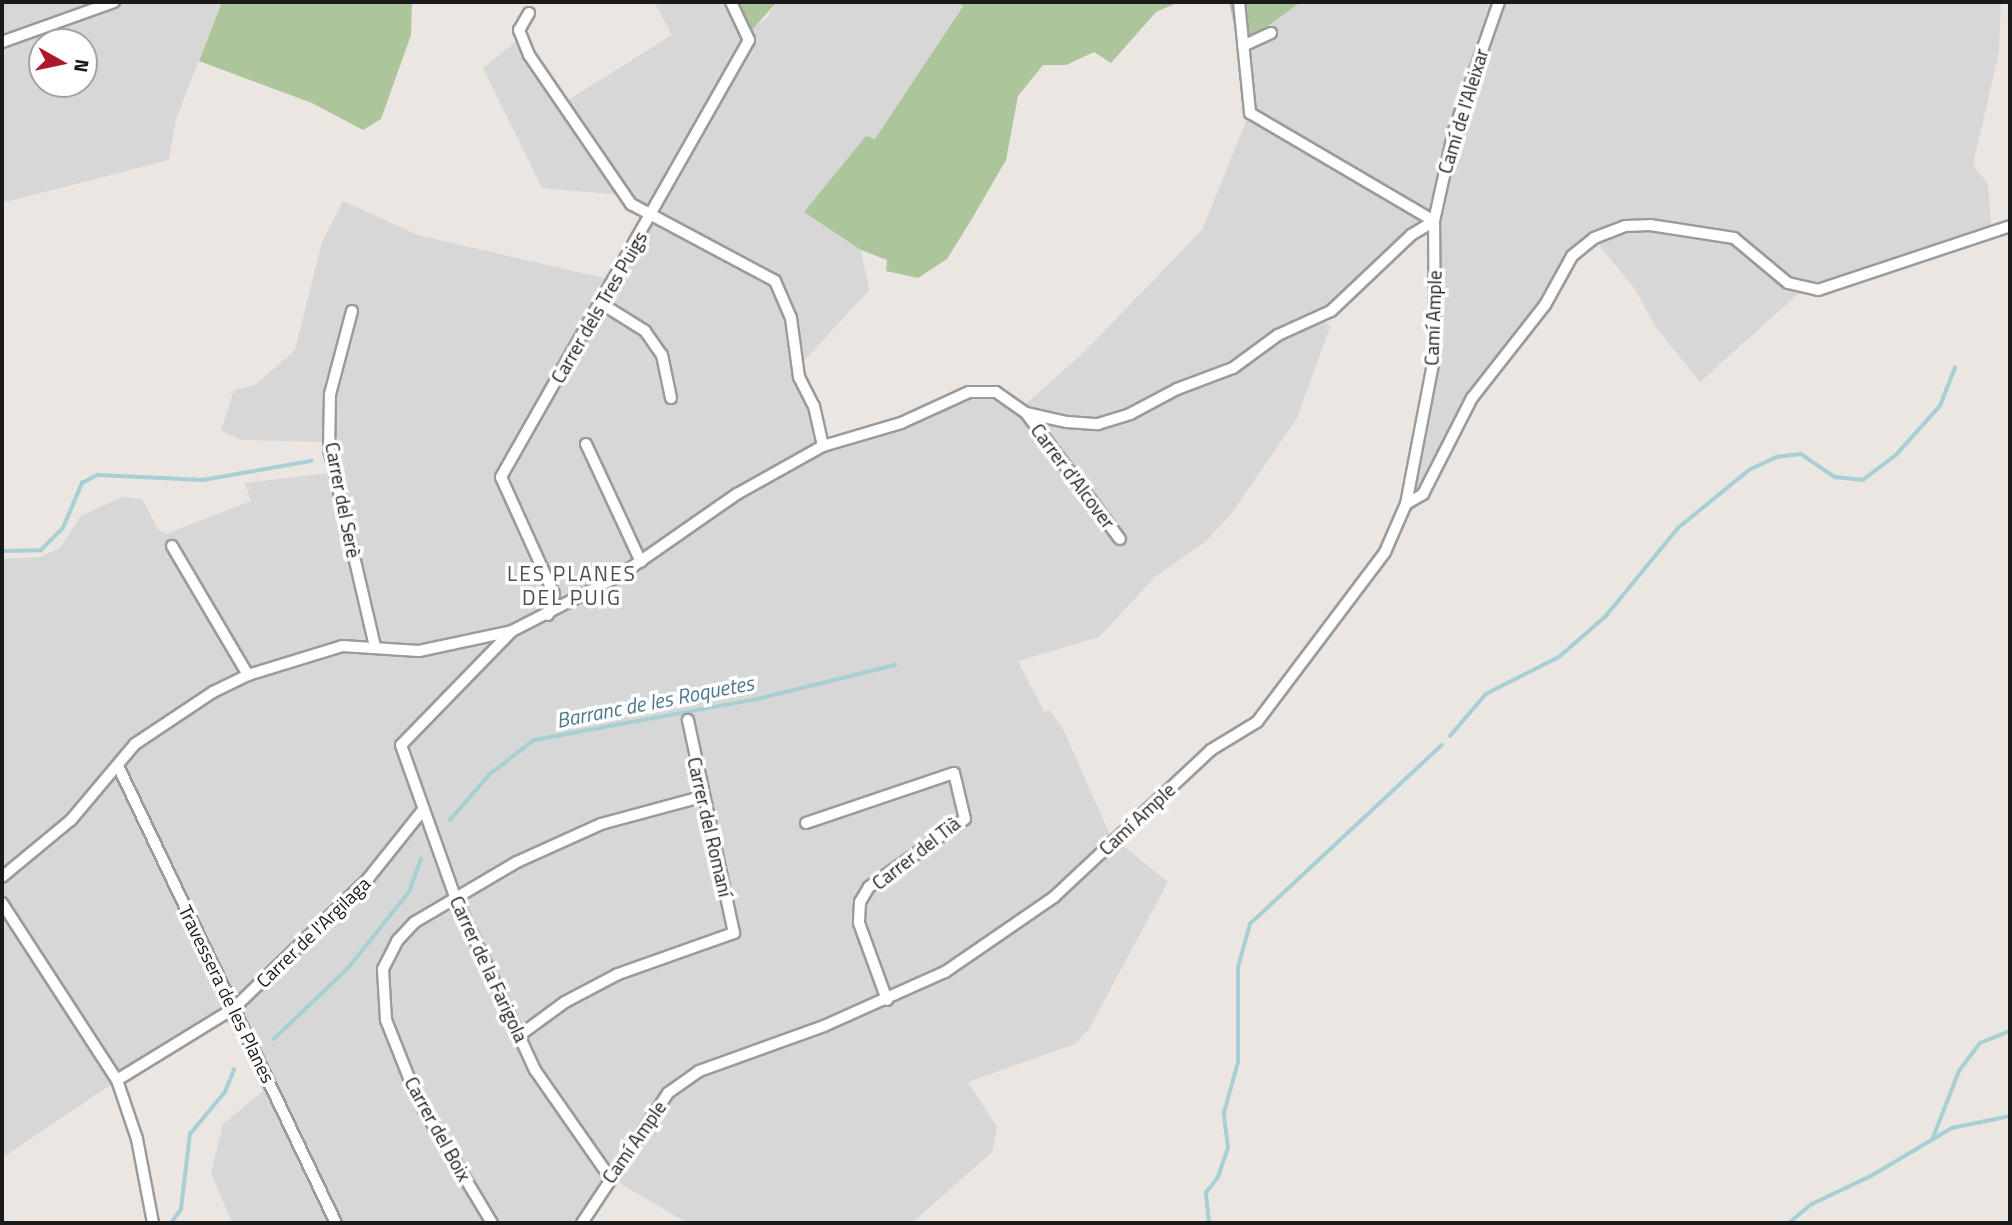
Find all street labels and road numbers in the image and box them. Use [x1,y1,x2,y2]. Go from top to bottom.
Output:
street label: Camí de l'Aleixar [1433,46,1493,176]
street label: Carrer dels Tres Puigs [546,227,652,387]
street label: Camí Ample [1420,270,1446,366]
street label: Carrer d'Alcover [1026,419,1120,533]
street label: Carrer del Serè [321,440,365,560]
street label: Carrer del Romaní [683,755,737,899]
street label: Camí Ample [1094,778,1180,860]
street label: Carrer del Tià [868,812,964,894]
street label: Carrer de l'Argilaga [251,872,375,992]
street label: Carrer de la Farigola [445,892,533,1046]
street label: Travessera de les Planes [174,901,280,1087]
street label: Carrer del Boix [400,1073,476,1185]
street label: Camí Ample [597,1096,671,1188]

